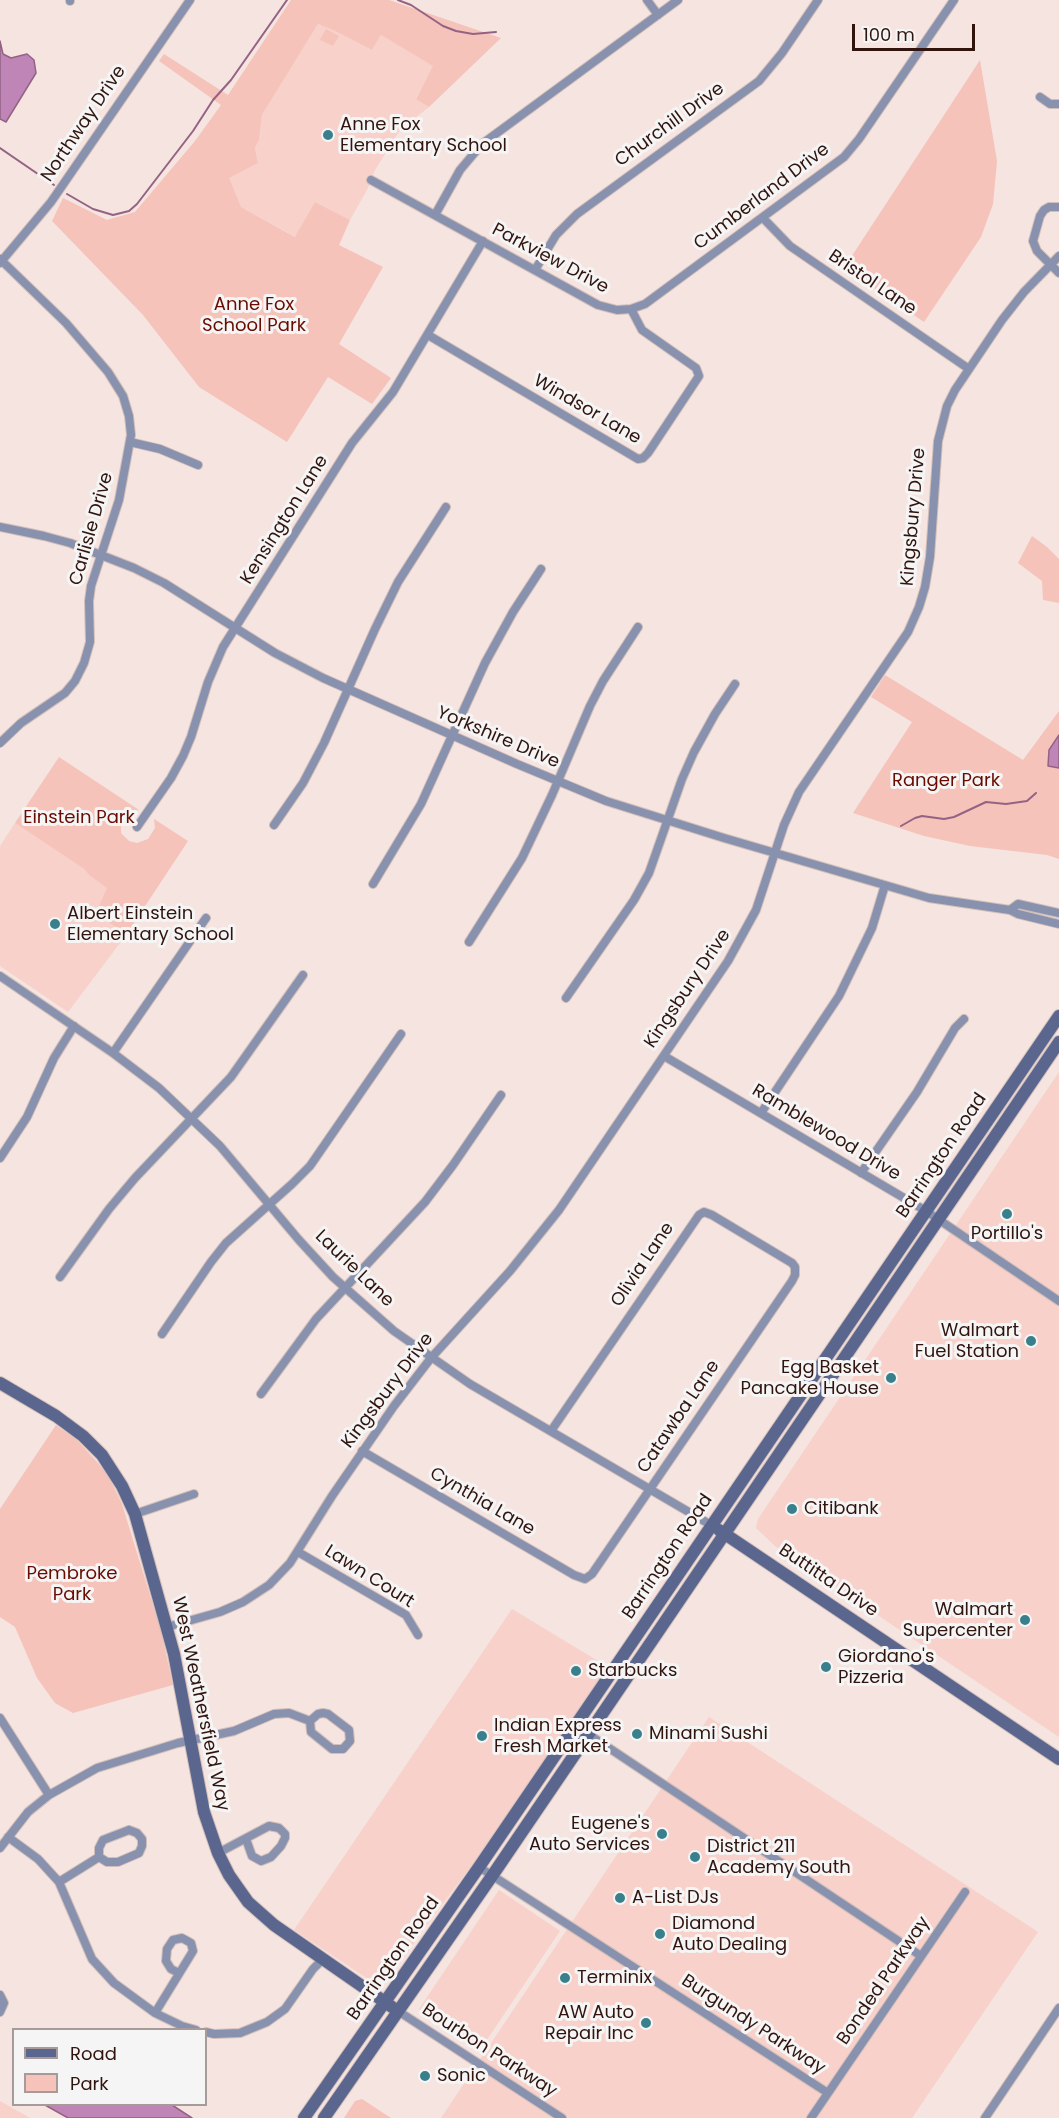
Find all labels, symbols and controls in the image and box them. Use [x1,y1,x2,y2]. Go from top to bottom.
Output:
scale bar [855,12,978,50]
text: 100 m [863,22,915,47]
street label: Northway Drive [37,62,131,186]
street label: Churchill Drive [611,78,729,172]
place label: Anne Fox Elementary School [340,114,507,156]
marker: Anne Fox Elementary School [321,128,335,142]
street label: Cumberland Drive [690,139,834,255]
street label: Parkview Drive [488,219,612,299]
street label: Bristol Lane [824,246,920,320]
park label: Anne Fox School Park [202,294,306,336]
street label: Windsor Lane [529,370,645,450]
street label: Kingsbury Drive [897,447,931,587]
street label: Kensington Lane [237,452,333,588]
street label: Carlisle Drive [66,470,118,588]
street label: Yorkshire Drive [433,702,563,774]
park label: Ranger Park [892,770,1000,792]
park label: Einstein Park [23,807,135,829]
place label: Albert Einstein Elementary School [67,903,234,946]
marker: Albert Einstein Elementary School [48,917,62,931]
street label: Kingsbury Drive [640,925,736,1053]
street label: Ramblewood Drive [748,1080,904,1186]
street label: Barrington Road [892,1089,992,1223]
marker: Portillo's [1000,1207,1014,1221]
street label: Olivia Lane [607,1219,679,1311]
place label: Portillo's [971,1223,1043,1245]
street label: Laurie Lane [310,1226,398,1312]
place label: Walmart Fuel Station [915,1320,1019,1362]
street label: Kingsbury Drive [338,1329,438,1453]
marker: Walmart Fuel Station [1024,1334,1038,1348]
street label: Catawba Lane [633,1357,725,1477]
place label: Egg Basket Pancake House [741,1357,879,1400]
marker: Egg Basket Pancake House [884,1371,898,1385]
street label: Cynthia Lane [426,1463,538,1541]
street label: Barrington Road [618,1490,718,1624]
place label: Citibank [804,1498,878,1520]
marker: Citibank [785,1502,799,1516]
street label: Buttitta Drive [774,1540,882,1622]
street label: Lawn Court [320,1541,418,1613]
park label: Pembroke Park [27,1563,117,1606]
street label: West Weathersfield Way [167,1595,233,1813]
place label: Walmart Supercenter [903,1599,1013,1642]
marker: Walmart Supercenter [1018,1613,1032,1627]
place label: Giordano's Pizzeria [838,1646,934,1688]
place label: Starbucks [588,1660,677,1682]
marker: Giordano's Pizzeria [819,1660,833,1674]
marker: Starbucks [569,1664,583,1678]
place label: Indian Express Fresh Market [494,1715,622,1758]
place label: Minami Sushi [649,1723,768,1745]
marker: Minami Sushi [630,1727,644,1741]
marker: Indian Express Fresh Market [475,1729,489,1743]
place label: Eugene's Auto Services [529,1813,650,1856]
marker: Eugene's Auto Services [655,1827,669,1841]
place label: District 211 Academy South [707,1836,851,1878]
marker: District 211 Academy South [688,1850,702,1864]
place label: A-List DJs [632,1887,719,1909]
marker: A-List DJs [613,1891,627,1905]
street label: Barrington Road [343,1893,445,2025]
place label: Diamond Auto Dealing [672,1913,787,1956]
street label: Bonded Parkway [833,1913,935,2049]
marker: Diamond Auto Dealing [653,1927,667,1941]
place label: Terminix [577,1967,652,1989]
street label: Burgundy Parkway [677,1970,829,2080]
marker: Terminix [558,1971,572,1985]
street label: Bourbon Parkway [418,1999,560,2103]
place label: AW Auto Repair Inc [545,2002,634,2044]
marker: AW Auto Repair Inc [639,2016,653,2030]
legend [12,2028,207,2106]
text: Road [70,2041,117,2066]
place label: Sonic [437,2065,486,2087]
marker: Sonic [418,2069,432,2083]
text: Park [70,2071,109,2096]

